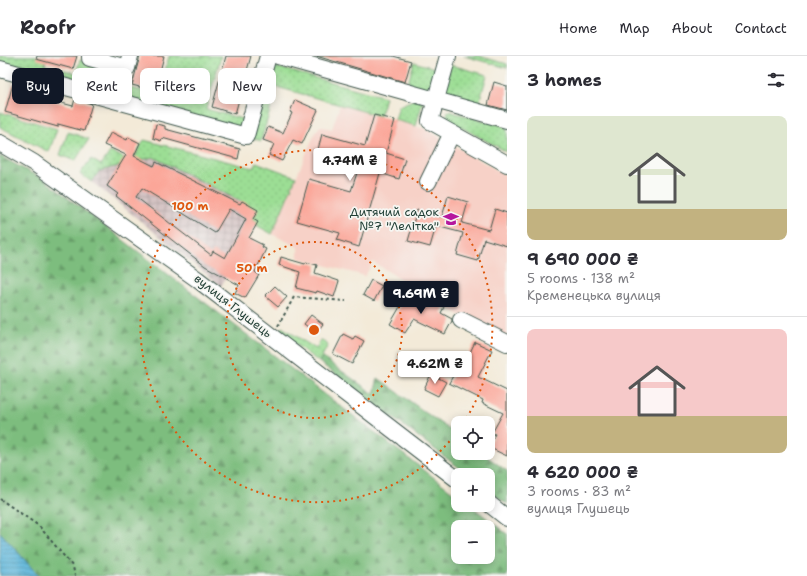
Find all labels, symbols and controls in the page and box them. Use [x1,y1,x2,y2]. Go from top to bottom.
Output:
text: Roofr [20,15,76,40]
text: Home [559,19,598,37]
text: Map [620,19,650,37]
text: About [672,19,713,37]
text: Contact [735,19,787,37]
chip: Buy [12,68,64,104]
chip: Rent [72,68,132,104]
chip: Filters [140,68,210,104]
chip: New [218,68,276,104]
text: 3 homes [527,69,602,91]
icon: filters [765,69,787,91]
icon: home [621,142,693,214]
pin: 4.74M ₴ [313,148,387,182]
text: 4.74M ₴ [322,152,378,169]
text: 100 m [172,198,209,214]
place label: Дитячий садок №7 "Лелітка" [350,204,440,234]
school or university icon: Дитячий садок №7 "Лелітка" [442,210,460,228]
text: 9 690 000 ₴ [527,248,639,270]
text: 50 m [237,260,268,276]
text: 5 rooms · 138 m² [527,270,635,287]
street label: вулиця Глушець [191,271,275,341]
pin: 9.69M ₴ [384,281,458,315]
text: 9.69M ₴ [393,285,449,302]
text: Кременецька вулиця [527,287,661,304]
centre of rings [307,323,321,337]
pin: 4.62M ₴ [398,351,472,385]
text: 4.62M ₴ [407,355,463,372]
icon: home [621,355,693,427]
map controls [451,416,495,564]
button: locate [451,416,495,460]
text: 4 620 000 ₴ [527,461,638,483]
button: + [451,468,495,512]
text: 3 rooms · 83 m² [527,483,631,500]
text: вулиця Глушець [527,500,630,517]
button: − [451,520,495,564]

